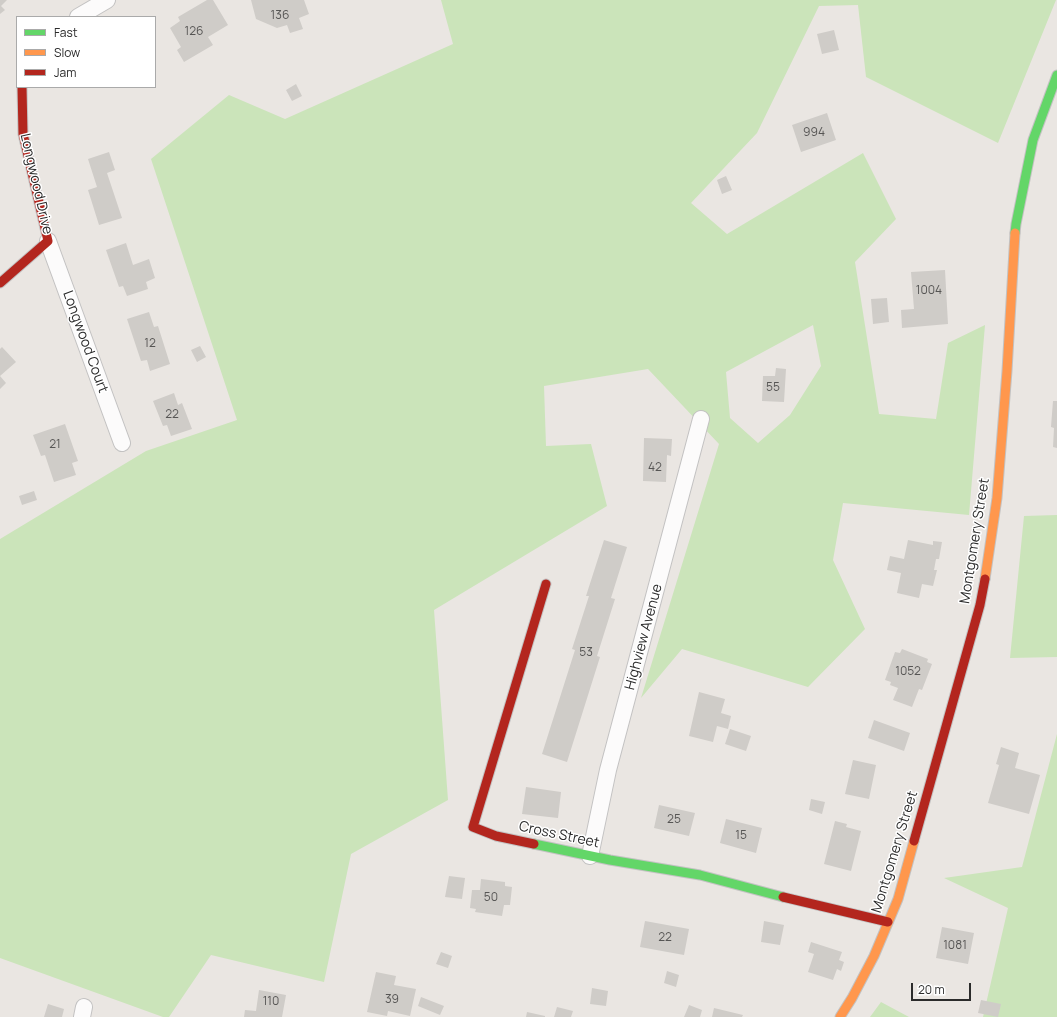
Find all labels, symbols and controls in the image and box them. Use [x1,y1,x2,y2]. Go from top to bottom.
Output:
house number: 136 [271,9,289,23]
legend [16,16,156,88]
text: Fast [54,24,78,41]
house number: 126 [185,25,203,39]
text: Slow [54,44,80,61]
text: Jam [54,64,76,81]
house number: 994 [803,126,825,140]
street label: Longwood Drive [16,132,56,236]
house number: 1004 [916,284,942,298]
street label: Longwood Court [59,289,111,395]
house number: 12 [144,337,156,351]
house number: 55 [766,381,780,395]
house number: 22 [165,408,179,422]
house number: 21 [49,438,61,452]
house number: 42 [648,461,662,475]
street label: Montgomery Street [957,477,993,605]
street label: Highview Avenue [622,582,666,692]
house number: 53 [579,646,593,660]
house number: 1052 [895,665,921,679]
street label: Montgomery Street [868,789,922,915]
house number: 25 [667,813,681,827]
street label: Cross Street [517,818,601,852]
house number: 15 [735,829,747,843]
house number: 50 [484,891,498,905]
house number: 22 [658,931,672,945]
house number: 1081 [943,939,967,953]
scale bar [913,975,973,1001]
text: 20 m [918,981,945,998]
house number: 39 [385,993,399,1007]
house number: 110 [263,995,279,1009]

